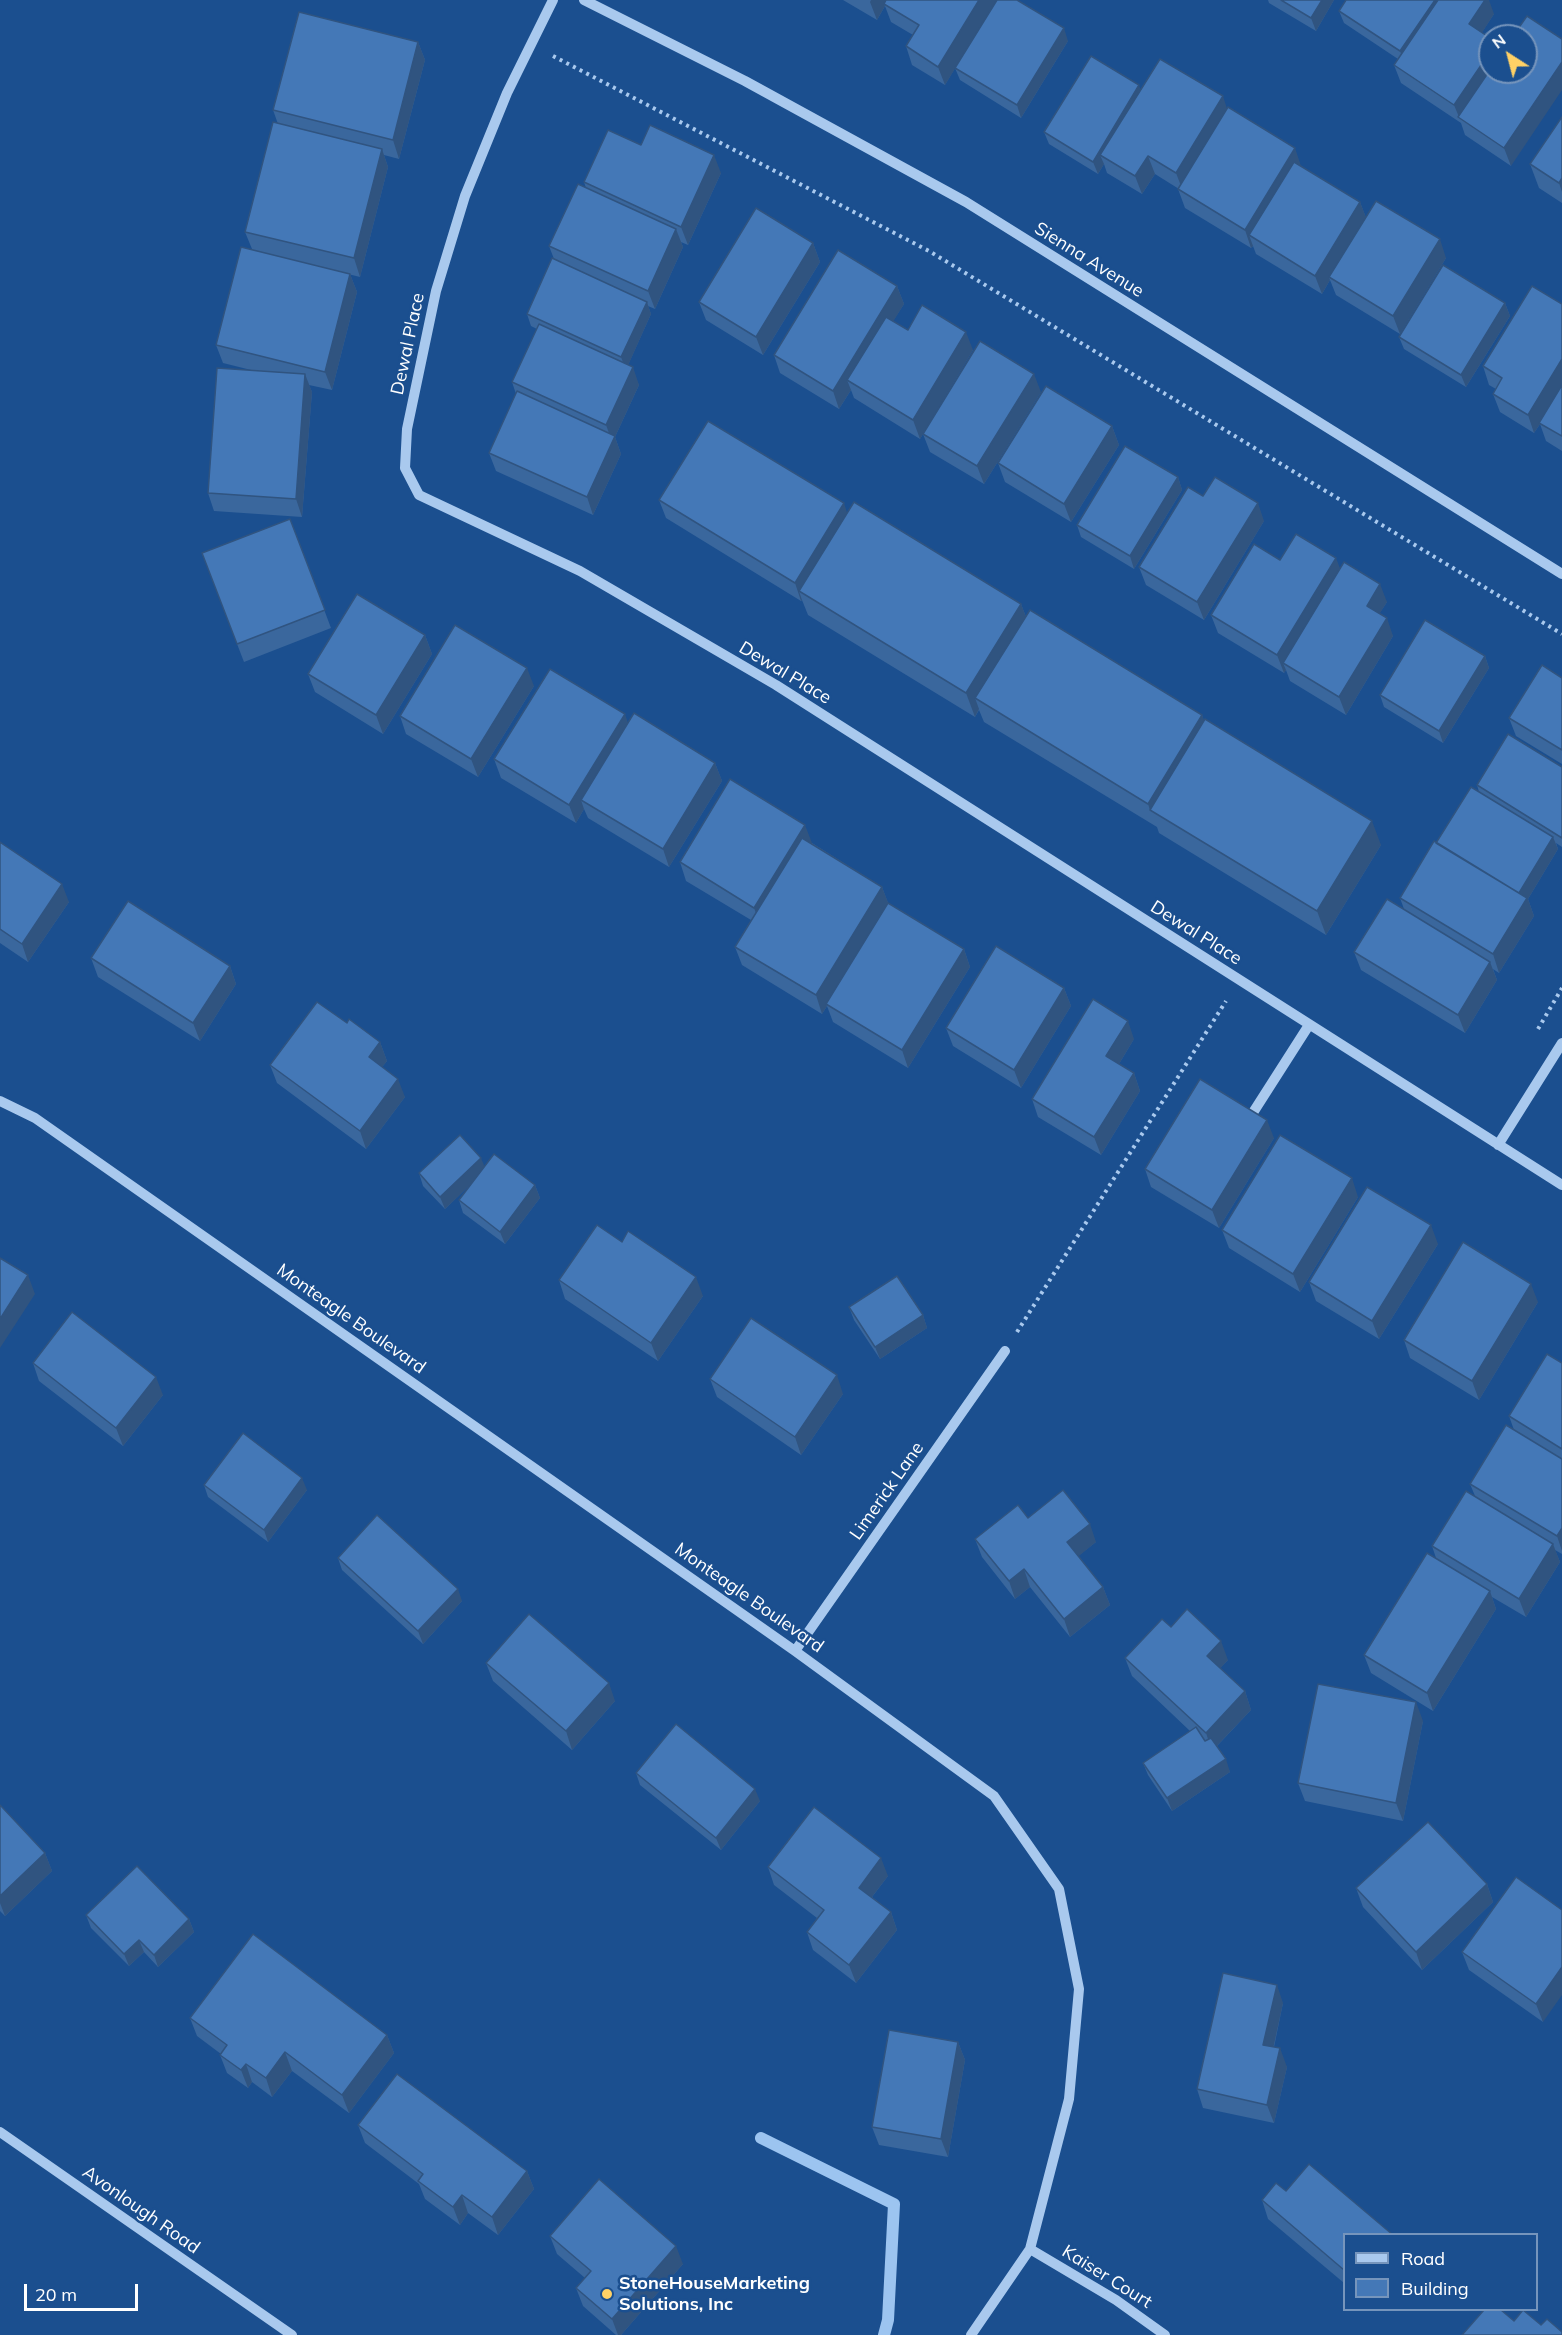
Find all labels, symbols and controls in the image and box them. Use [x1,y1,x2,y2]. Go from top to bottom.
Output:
north arrow [1478,24,1538,84]
text: N [1488,29,1509,53]
street label: Sienna Avenue [1030,218,1148,302]
street label: Dewal Place [387,291,429,397]
street label: Dewal Place [735,637,835,709]
street label: Dewal Place [1146,896,1246,970]
street label: Monteagle Boulevard [272,1259,430,1379]
street label: Limerick Lane [845,1438,929,1544]
street label: Monteagle Boulevard [670,1538,828,1658]
street label: Avonlough Road [78,2162,204,2258]
legend [1343,2233,1538,2311]
street label: Kaiser Court [1058,2241,1156,2313]
text: Road [1401,2247,1445,2270]
scale bar [27,2272,141,2310]
place label: StoneHouseMarketing Solutions, Inc [619,2273,810,2316]
text: Building [1401,2277,1469,2300]
text: 20 m [35,2283,77,2306]
marker: StoneHouseMarketing Solutions, Inc [600,2287,614,2301]

